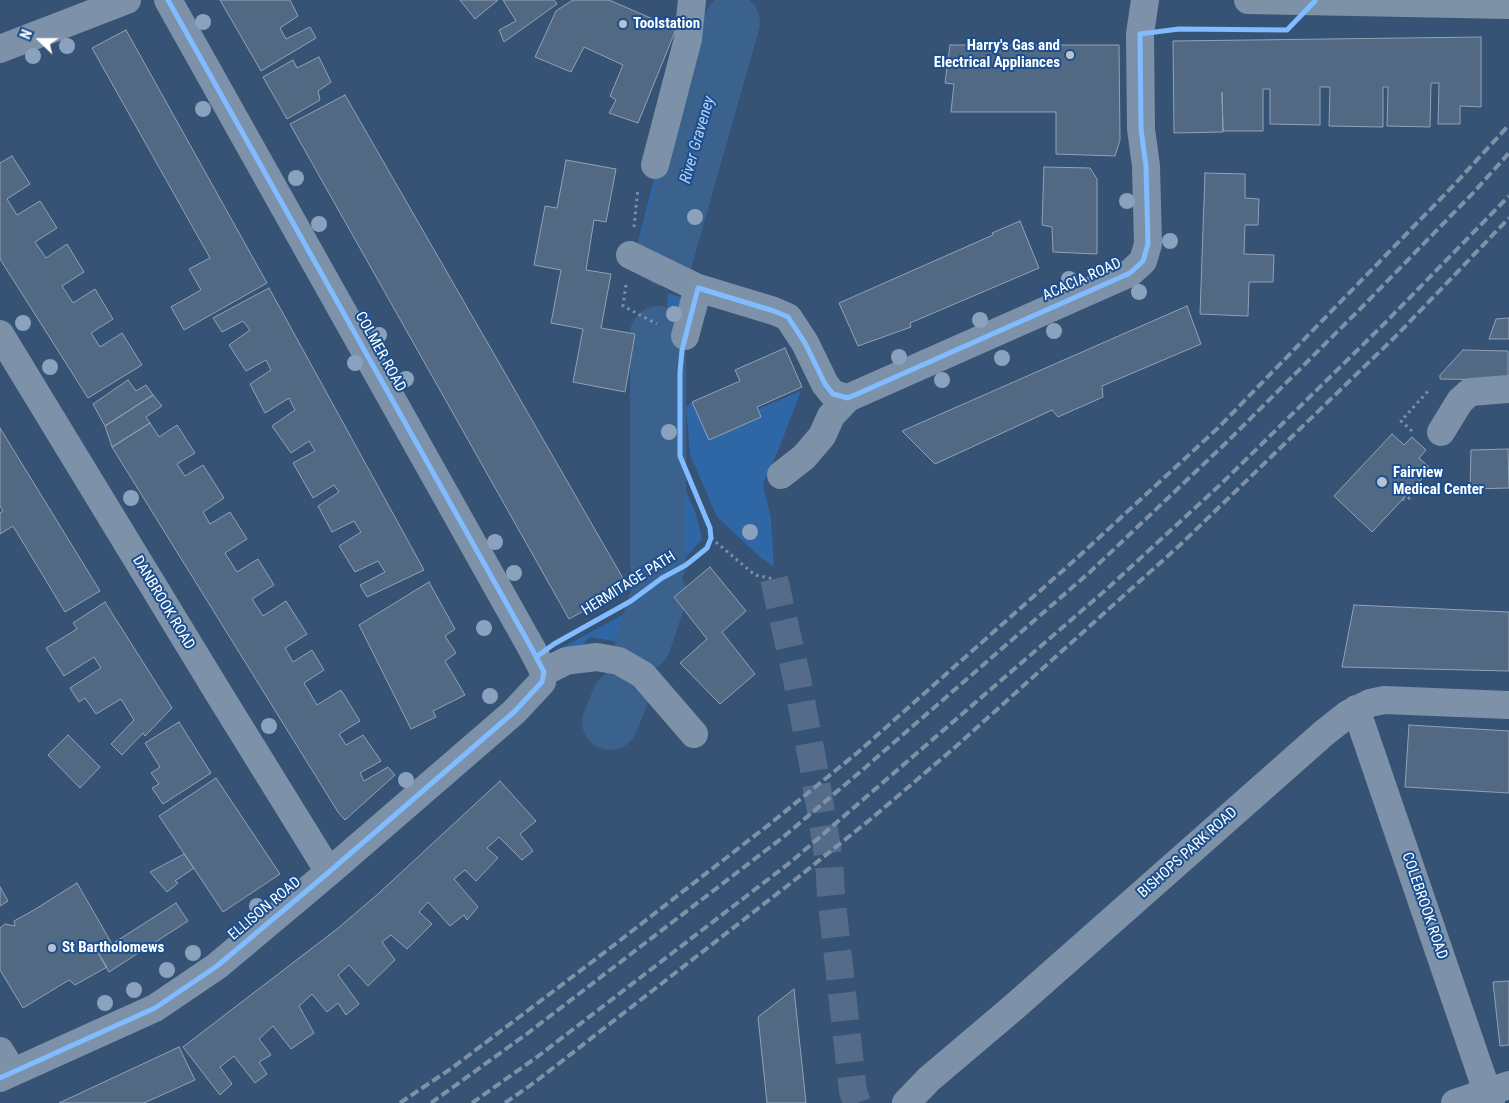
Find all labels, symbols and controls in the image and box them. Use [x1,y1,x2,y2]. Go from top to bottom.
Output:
north arrow [15,15,65,65]
place label: Toolstation [633,15,700,33]
marker: Toolstation [617,18,629,30]
text: N [17,27,35,41]
place label: Harry's Gas and Electrical Appliances [934,37,1060,72]
marker: Harry's Gas and Electrical Appliances [1064,49,1076,61]
water label: River Graveney [676,94,720,186]
street label: ACACIA ROAD [1040,255,1124,305]
street label: COLMER ROAD [351,309,409,395]
place label: Fairview Medical Center [1393,464,1484,499]
marker: Fairview Medical Center [1375,475,1389,489]
street label: HERMITAGE PATH [579,548,679,620]
street label: DANBROOK ROAD [128,553,198,653]
street label: BISHOPS PARK ROAD [1135,804,1241,902]
street label: COLEBROOK ROAD [1397,850,1451,962]
street label: ELLISON ROAD [225,873,305,945]
place label: St Bartholomews [62,939,164,957]
marker: St Bartholomews [46,942,58,954]

